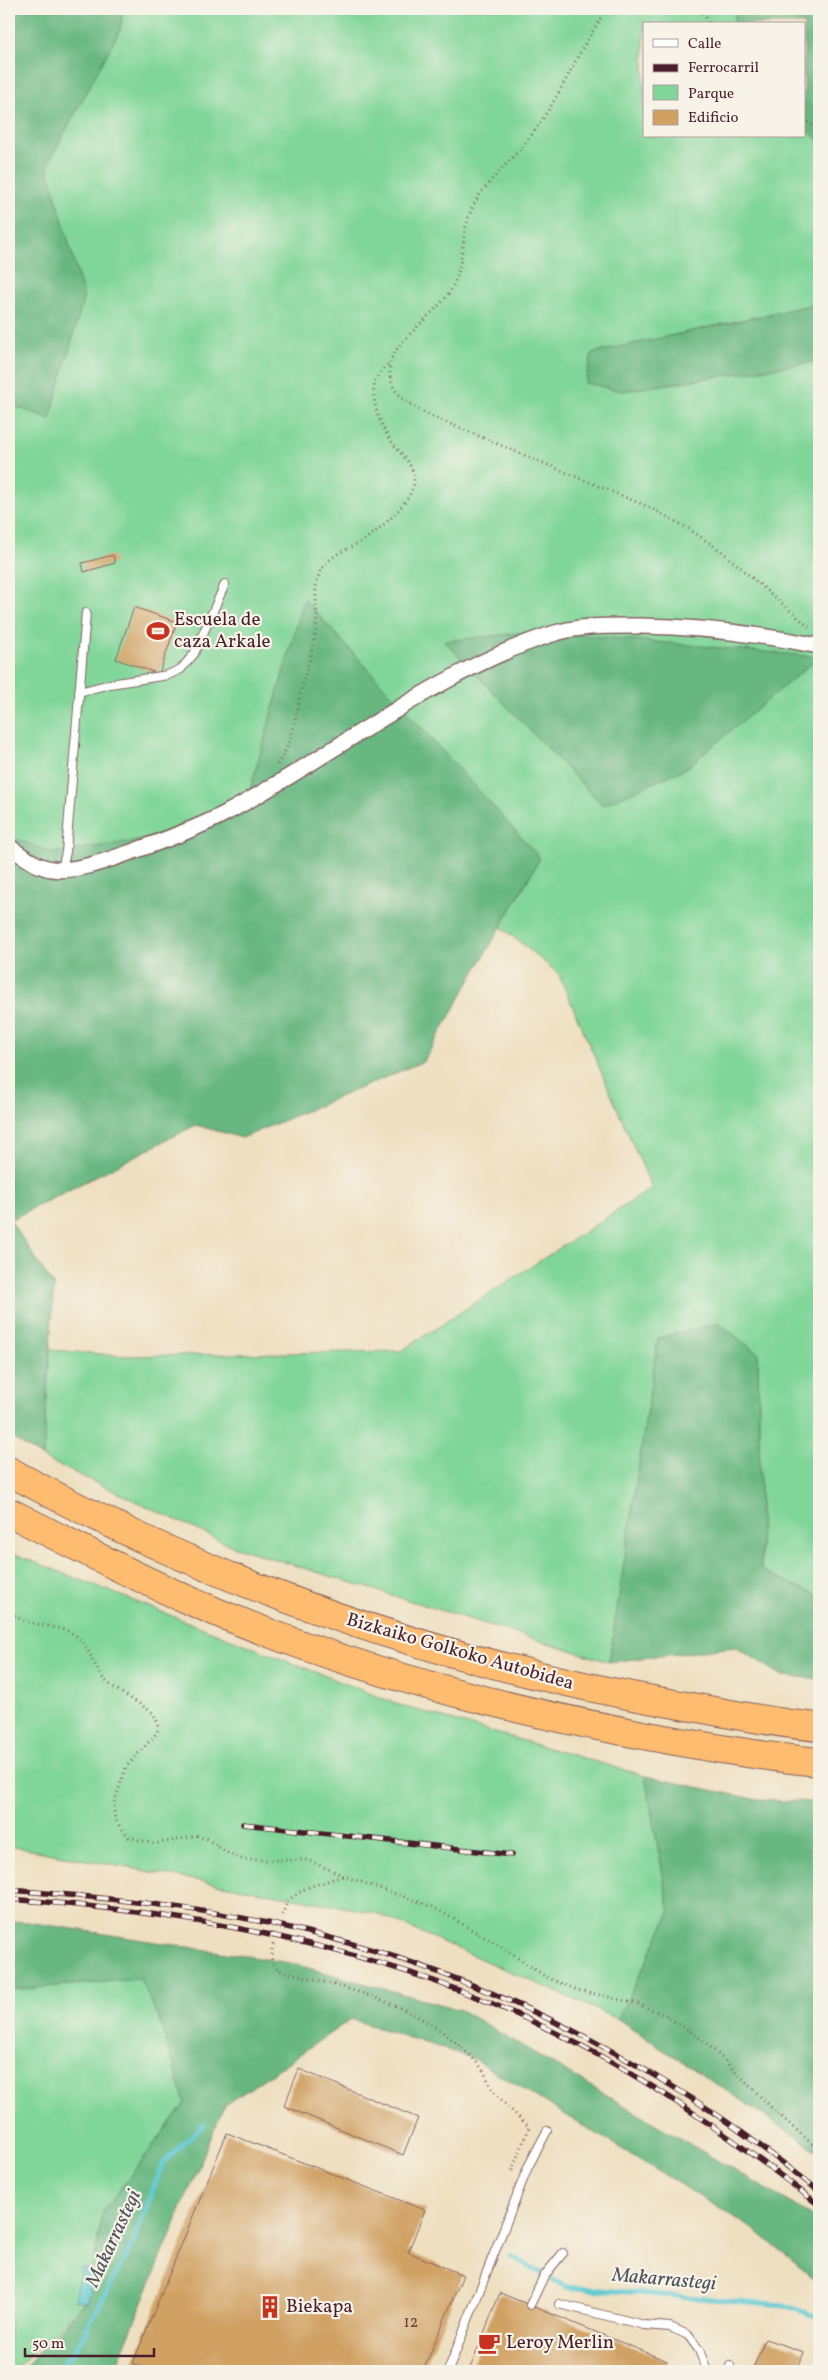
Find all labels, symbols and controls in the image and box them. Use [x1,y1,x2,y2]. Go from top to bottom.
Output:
legend [643,22,806,138]
text: Calle [688,34,721,55]
text: Ferrocarril [688,58,759,79]
text: Parque [688,84,734,105]
text: Edificio [688,108,739,129]
place label: Escuela de caza Arkale [174,607,271,655]
sports icon: Escuela de caza Arkale [145,618,171,644]
street label: Bizkaiko Golkoko Autobidea [343,1607,577,1697]
water label: Makarrastegi [79,2185,149,2293]
water label: Makarrastegi [610,2261,718,2299]
building icon: Biekapa [257,2294,283,2320]
place label: Biekapa [286,2294,353,2320]
house number: 12 [404,2312,418,2334]
scale bar [25,2325,154,2357]
cafe icon: Leroy Merlin [476,2330,502,2356]
place label: Leroy Merlin [506,2330,614,2356]
text: 50 m [32,2334,64,2355]

